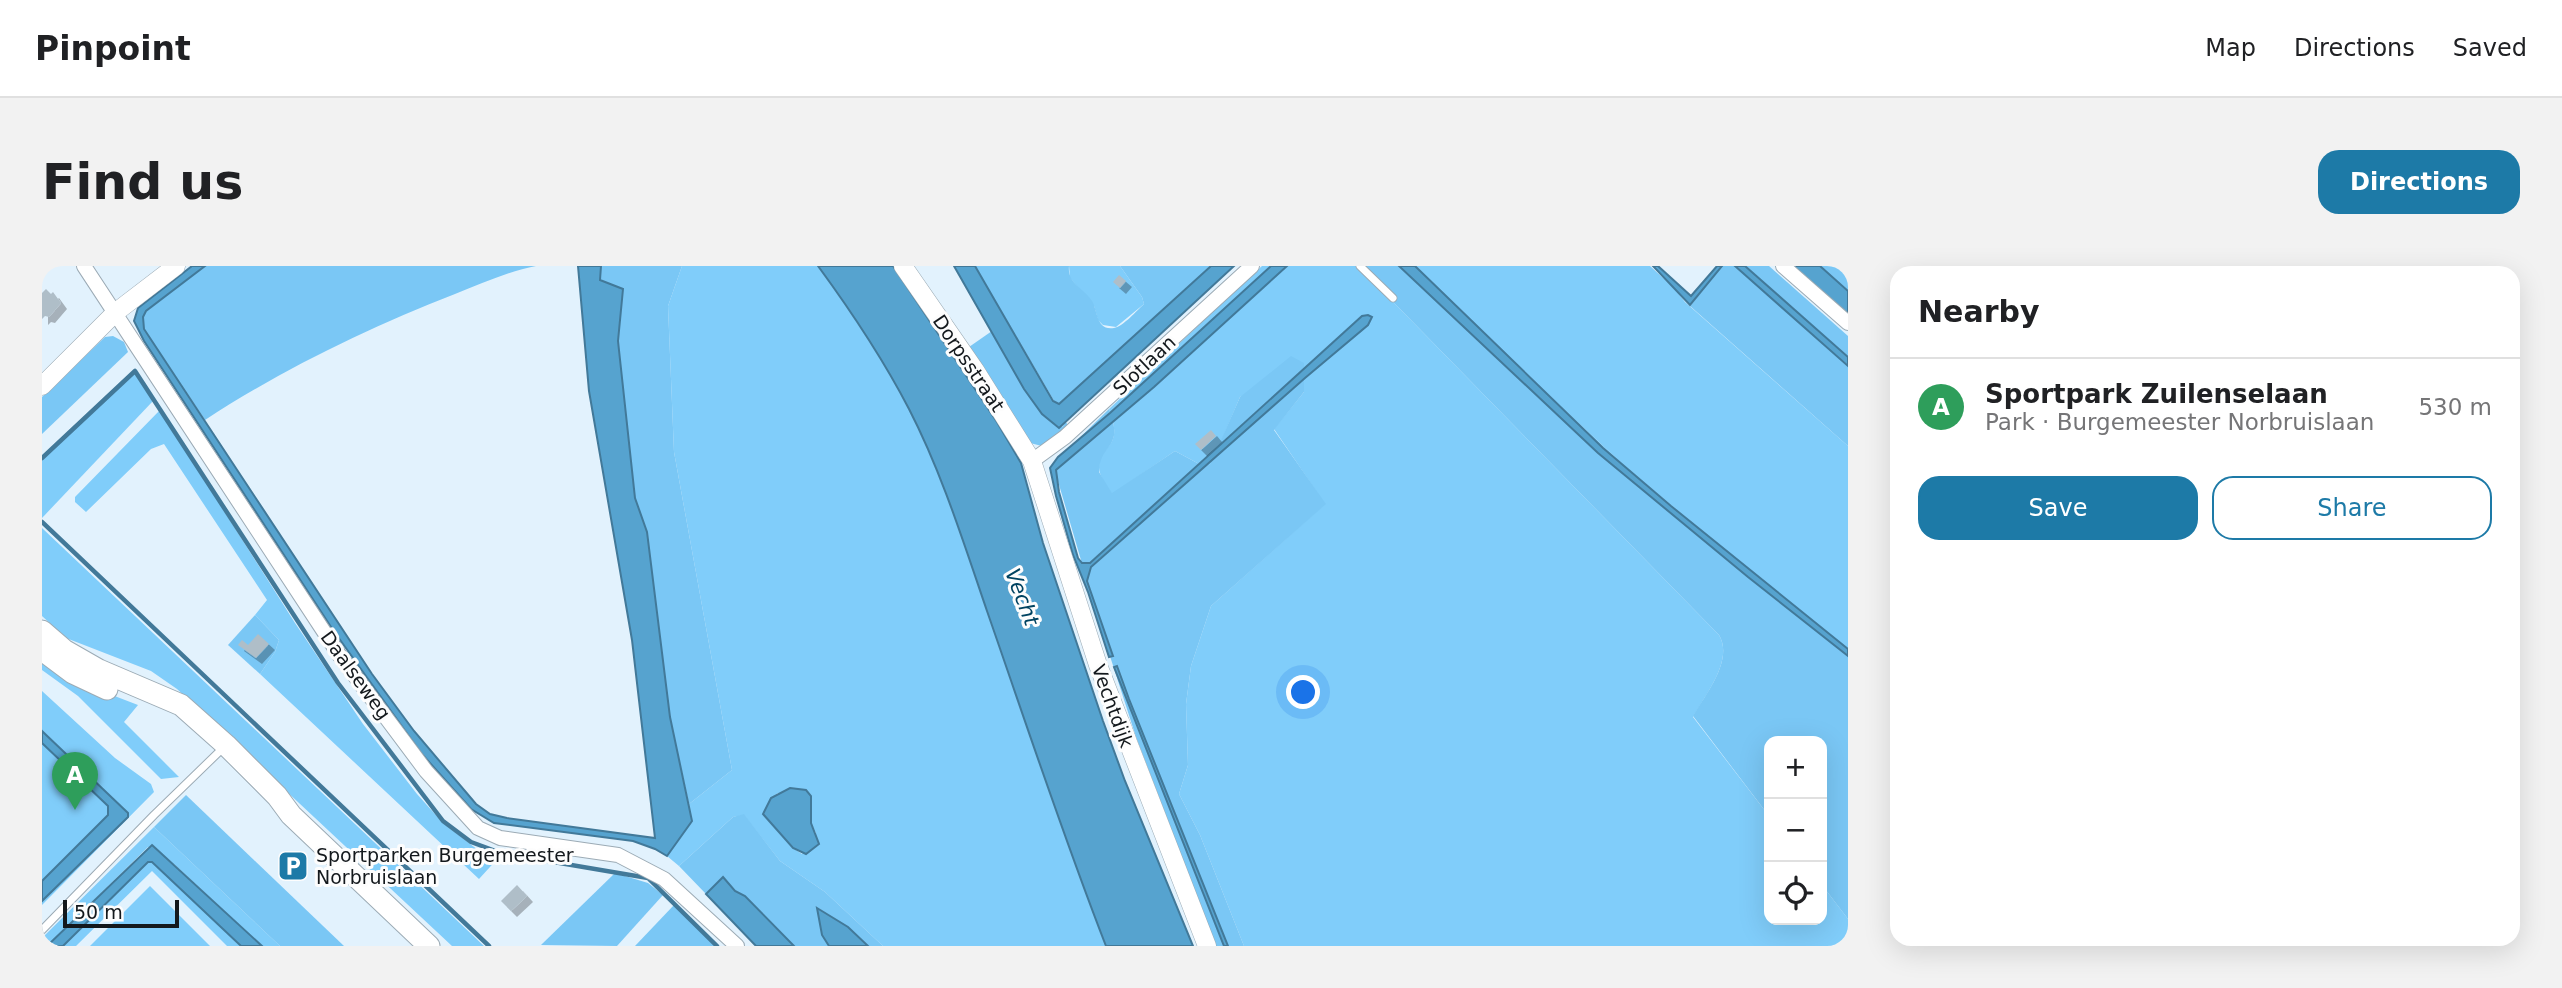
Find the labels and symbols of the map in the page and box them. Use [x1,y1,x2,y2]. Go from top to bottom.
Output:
street label: Dorpsstraat [929,310,1009,416]
street label: Slotlaan [1108,331,1180,399]
water label: Vecht [1000,565,1044,630]
street label: Daalseweg [317,626,395,724]
street label: Vechtdijk [1088,661,1138,751]
your location [1286,675,1320,709]
pin: A [52,752,98,810]
place label: Sportparken Burgemeester Norbruislaan [316,844,574,888]
parking icon: Sportparken Burgemeester Norbruislaan [276,849,310,883]
scale bar [63,897,178,929]

